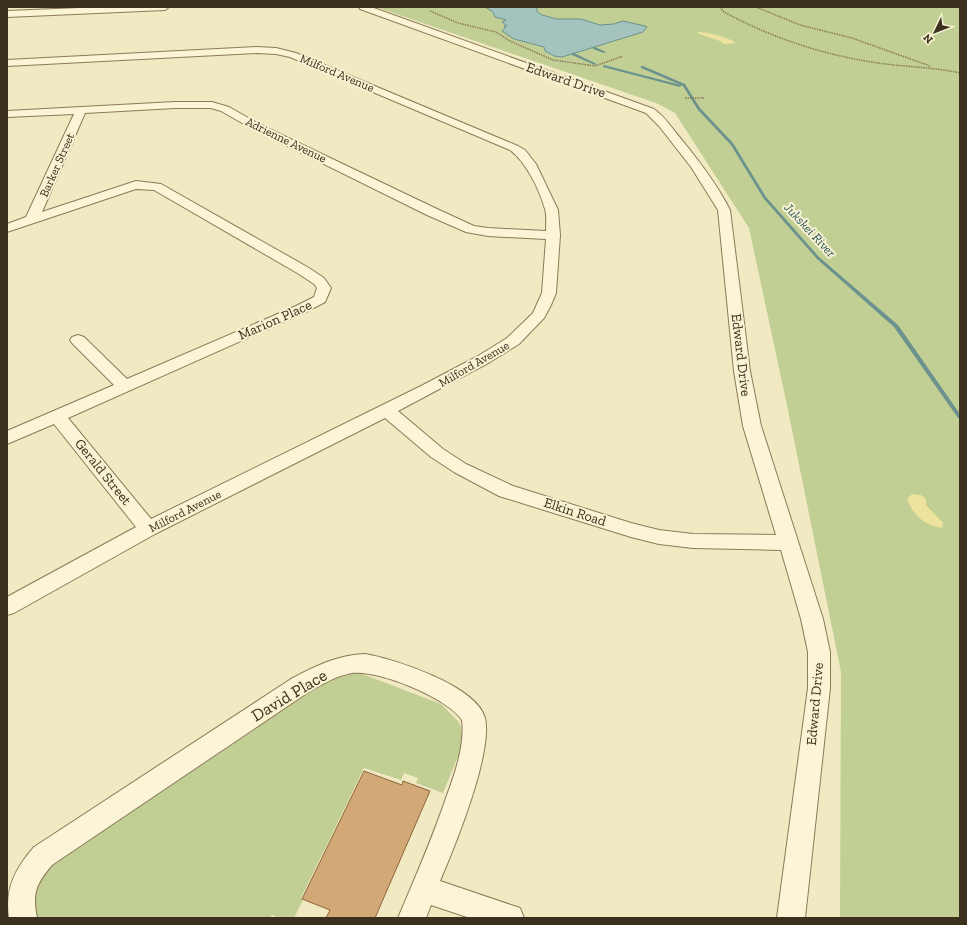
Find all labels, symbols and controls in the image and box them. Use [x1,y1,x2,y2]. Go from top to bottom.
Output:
north arrow [915,12,955,52]
text: N [920,31,936,46]
street label: Milford Avenue [298,51,376,95]
street label: Edward Drive [524,58,608,102]
street label: Adrienne Avenue [243,114,329,166]
street label: Barker Street [37,130,78,199]
water label: Jukskei River [781,199,839,260]
street label: Marion Place [236,296,315,344]
street label: Edward Drive [728,313,755,398]
street label: Milford Avenue [436,338,512,390]
street label: Gerald Street [71,435,135,509]
street label: Milford Avenue [147,487,224,535]
street label: Elkin Road [542,494,609,530]
street label: Edward Drive [803,662,827,746]
street label: David Place [248,665,330,725]

